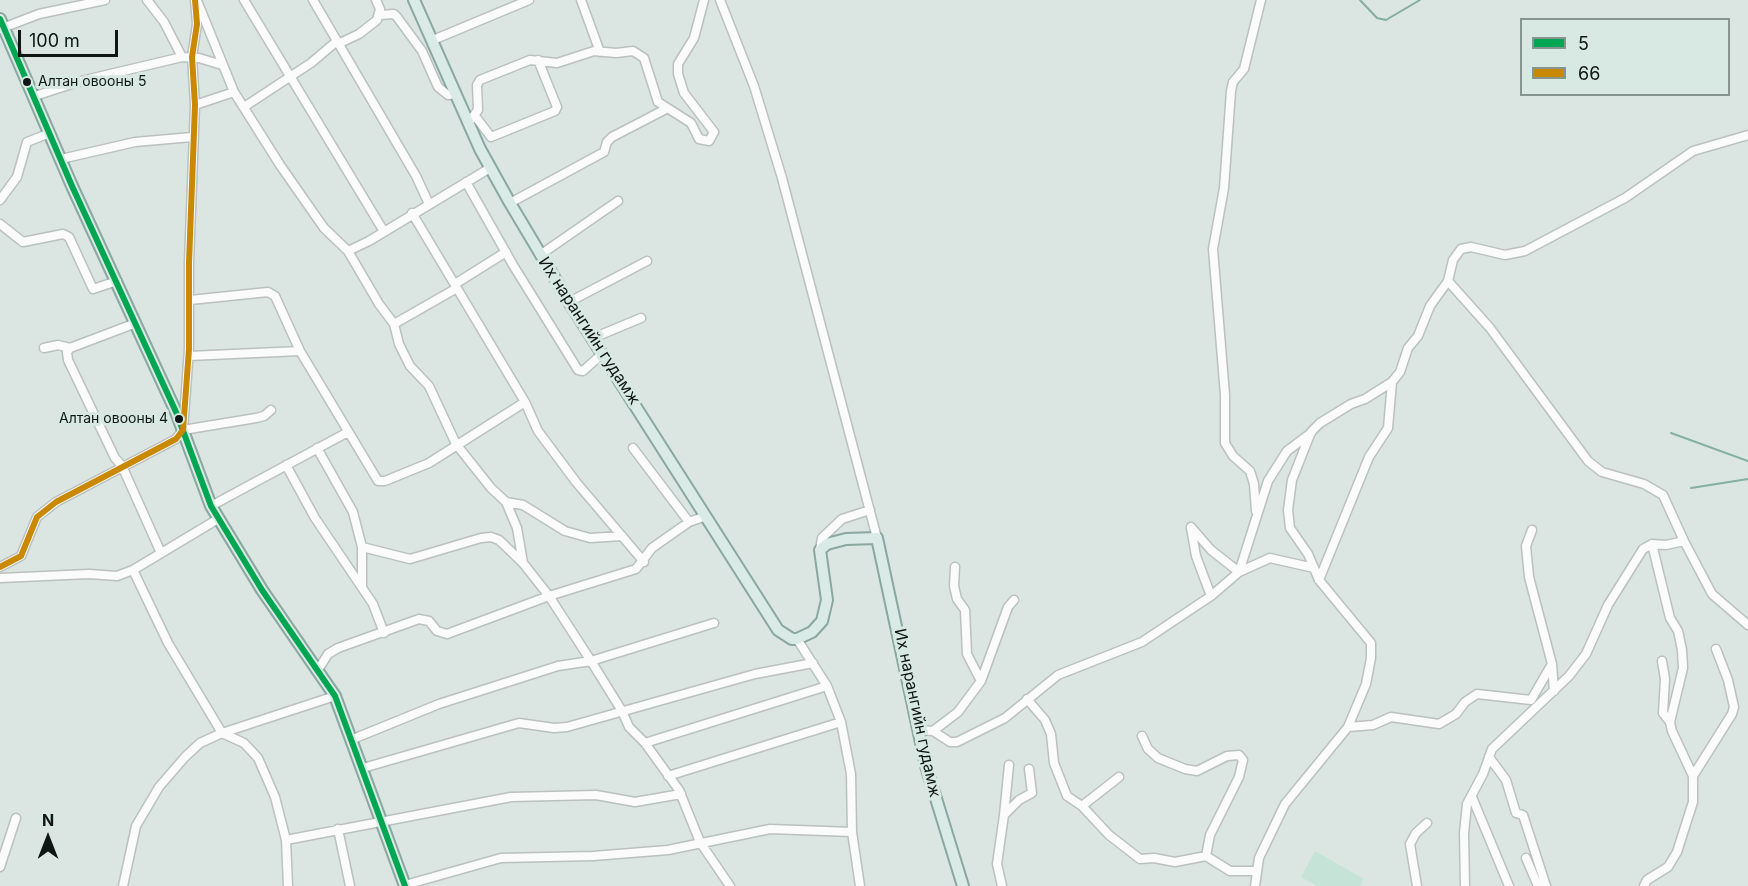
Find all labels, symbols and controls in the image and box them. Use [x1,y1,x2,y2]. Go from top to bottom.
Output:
scale bar [21,18,122,56]
legend [1520,18,1730,96]
text: 100 m [29,30,80,51]
text: 5 [1578,33,1589,54]
text: 66 [1578,63,1600,84]
place label: Алтан овооны 5 [38,74,146,90]
marker: Алтан овооны 5 [21,76,33,88]
street label: Их нарангийн гудамж [534,254,644,408]
place label: Алтан овооны 4 [59,411,168,427]
marker: Алтан овооны 4 [173,413,185,425]
street label: Их нарангийн гудамж [890,627,944,799]
north arrow [18,808,78,868]
text: N [42,810,54,830]

